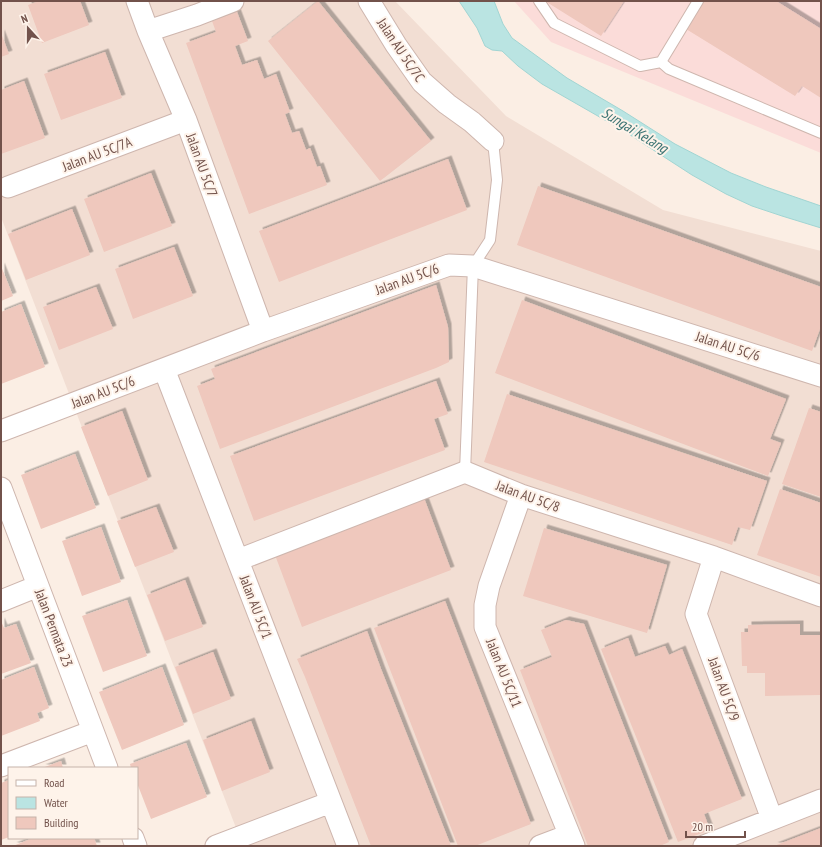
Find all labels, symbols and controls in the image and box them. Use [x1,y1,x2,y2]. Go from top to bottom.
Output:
north arrow [8,8,48,48]
text: N [19,11,30,26]
street label: Jalan AU 5C/7C [373,14,429,86]
water label: Sungai Kelang [598,103,673,158]
street label: Jalan AU 5C/7 [182,130,222,199]
street label: Jalan AU 5C/7A [59,132,135,176]
street label: Jalan AU 5C/6 [372,259,441,299]
street label: Jalan AU 5C/6 [693,327,762,365]
street label: Jalan AU 5C/6 [68,372,137,413]
street label: Jalan AU 5C/8 [493,476,562,516]
street label: Jalan AU 5C/1 [235,572,276,641]
street label: Jalan Permata 23 [31,585,77,670]
street label: Jalan AU 5C/11 [482,635,526,710]
street label: Jalan AU 5C/9 [704,654,744,723]
legend [8,767,138,839]
text: Road [44,775,64,790]
text: Water [44,795,69,810]
scale bar [686,813,745,839]
text: Building [44,815,79,830]
text: 20 m [692,819,713,834]

